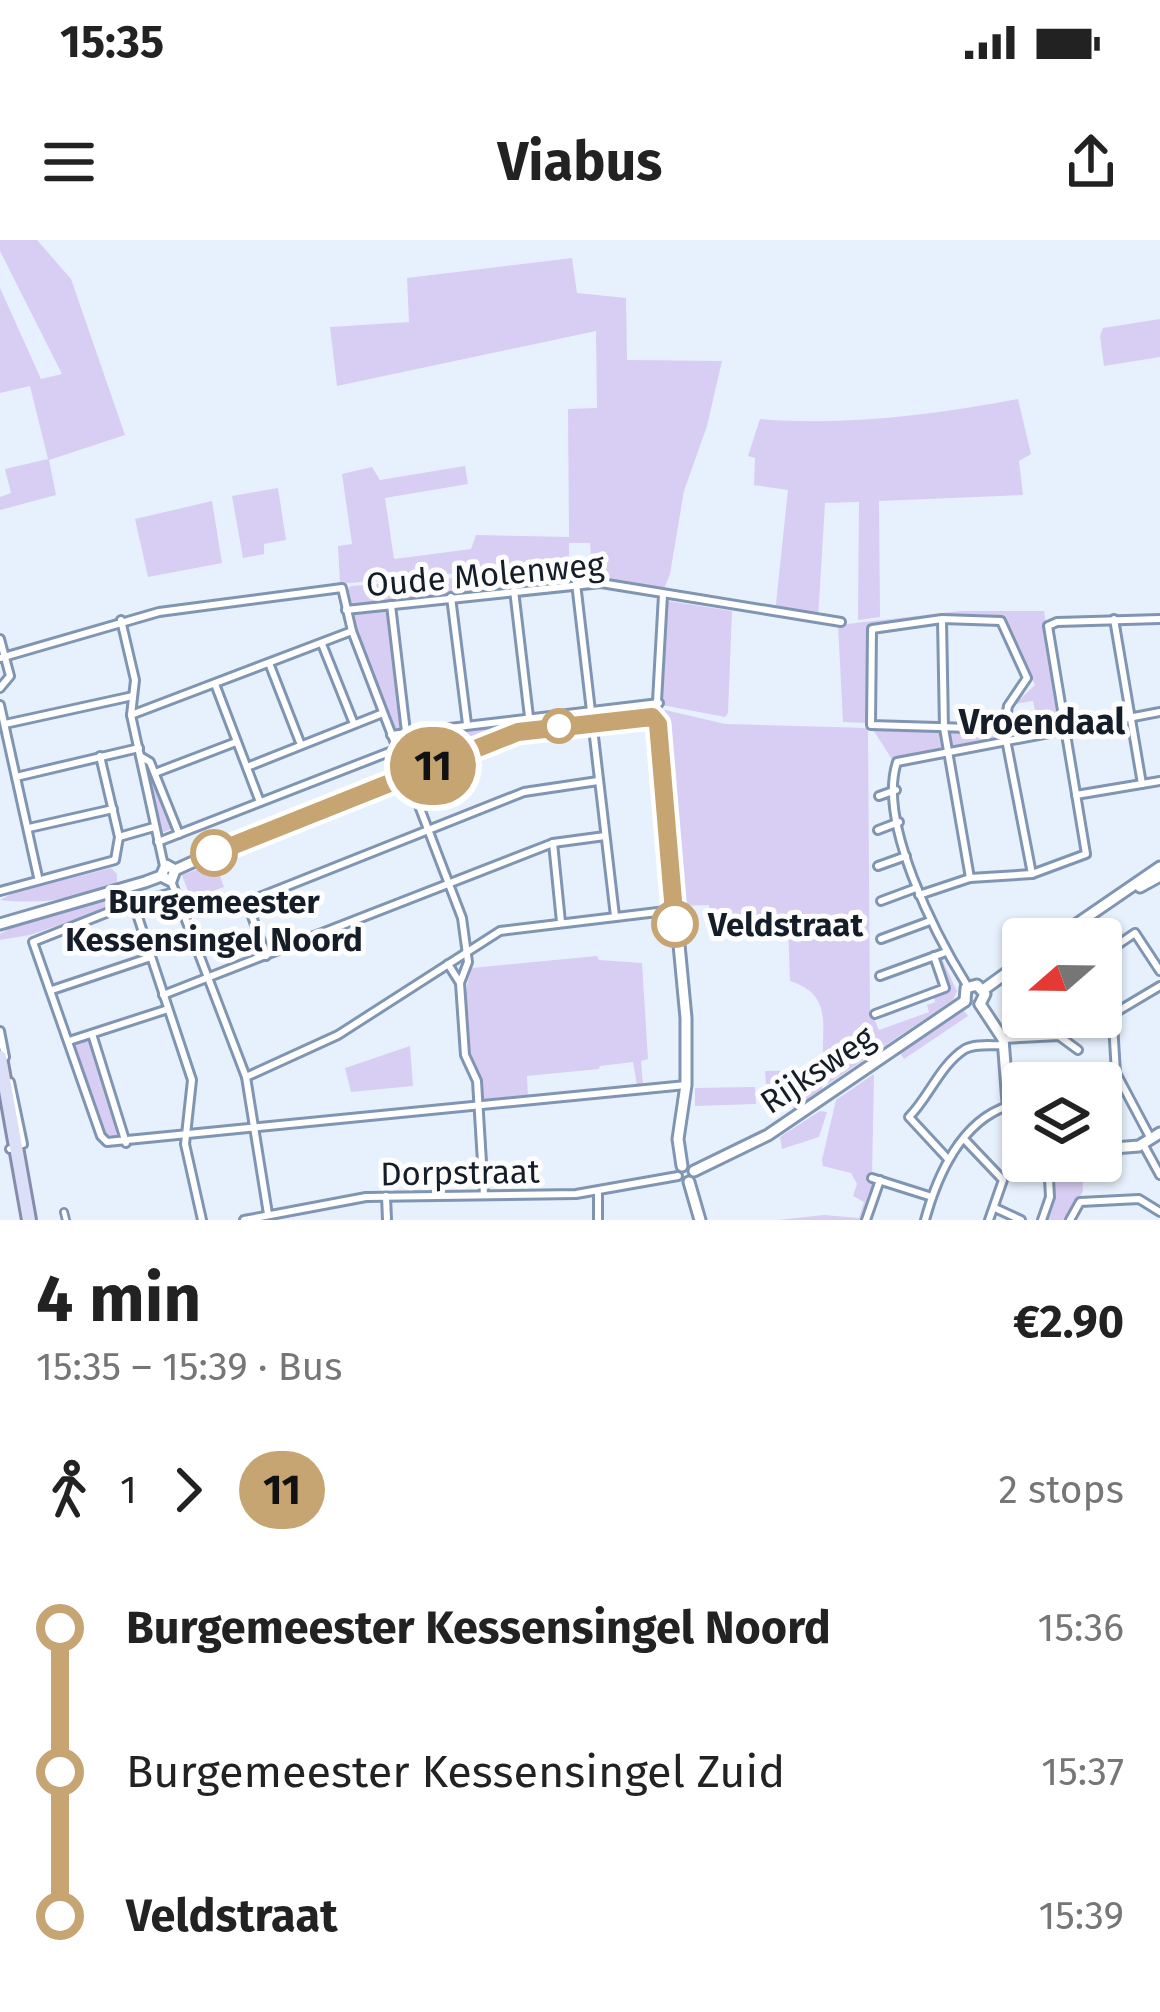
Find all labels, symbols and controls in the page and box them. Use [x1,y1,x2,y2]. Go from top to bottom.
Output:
text: 15:35 [60,15,164,69]
icon: menu [36,129,102,195]
icon: share [1058,129,1124,195]
text: Viabus [498,130,662,194]
street label: Oude Molenweg [364,545,607,605]
district label: Vroendaal [958,700,1125,744]
unlabelled marker [543,710,575,742]
line badge: 11 [379,727,487,805]
text: 11 [414,741,452,791]
marker: Burgemeester Kessensingel Noord [192,831,236,875]
place label: Burgemeester Kessensingel Noord [65,882,363,960]
marker: Veldstraat [653,902,697,946]
place label: Veldstraat [707,905,864,945]
north arrow [1002,918,1122,1038]
map controls [1002,918,1122,1182]
street label: Rijksweg [753,1017,883,1123]
button: layers [1002,1062,1122,1182]
street label: Dorpstraat [380,1152,540,1194]
text: 4 min [36,1259,201,1338]
text: €2.90 [1013,1295,1124,1349]
text: 15:35 – 15:39 · Bus [36,1344,342,1390]
icon: walk [36,1457,102,1523]
icon: forward [155,1457,221,1523]
text: 11 [263,1465,301,1515]
text: 1 [120,1467,137,1513]
text: 2 stops [998,1467,1124,1513]
text: Burgemeester Kessensingel Noord [126,1601,831,1655]
text: 15:36 [1038,1605,1124,1651]
text: Burgemeester Kessensingel Zuid [126,1745,785,1799]
text: 15:37 [1041,1749,1124,1795]
text: Veldstraat [126,1889,338,1943]
text: 15:39 [1038,1893,1124,1939]

